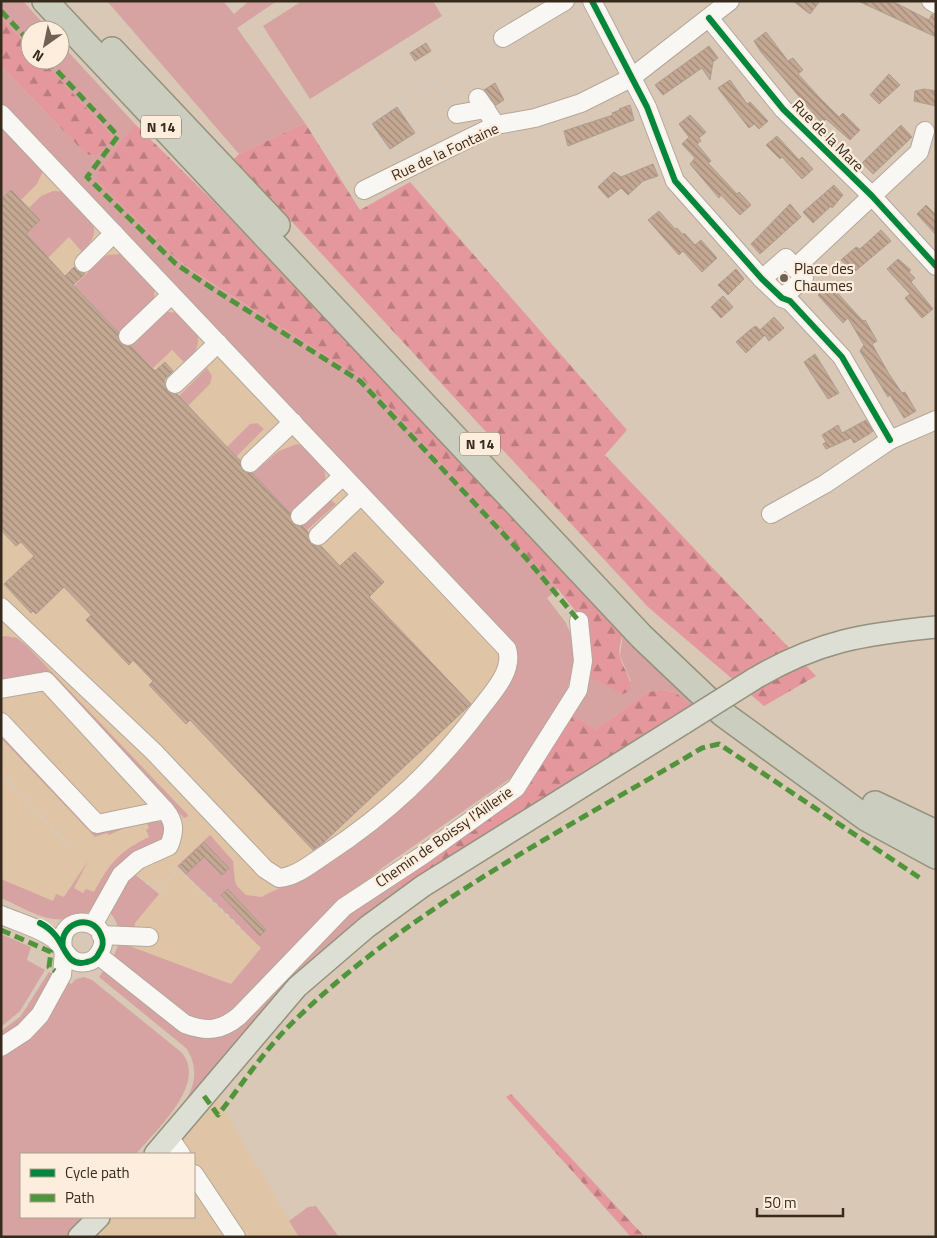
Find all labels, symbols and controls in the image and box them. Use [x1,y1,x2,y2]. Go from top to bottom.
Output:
north arrow [20,20,70,70]
text: N [28,45,47,68]
street label: Rue de la Mare [787,94,870,177]
road number: N 14 [141,115,181,138]
street label: Rue de la Fontaine [387,117,502,187]
place label: Place des Chaumes [794,257,854,297]
marker: Place des Chaumes [778,272,790,284]
road number: N 14 [460,432,500,456]
street label: Chemin de Boissy l'Aillerie [370,780,517,893]
legend [20,1153,195,1218]
text: Cycle path [65,1161,130,1184]
text: Path [65,1186,95,1209]
scale bar [757,1186,843,1218]
text: 50 m [764,1191,797,1214]

